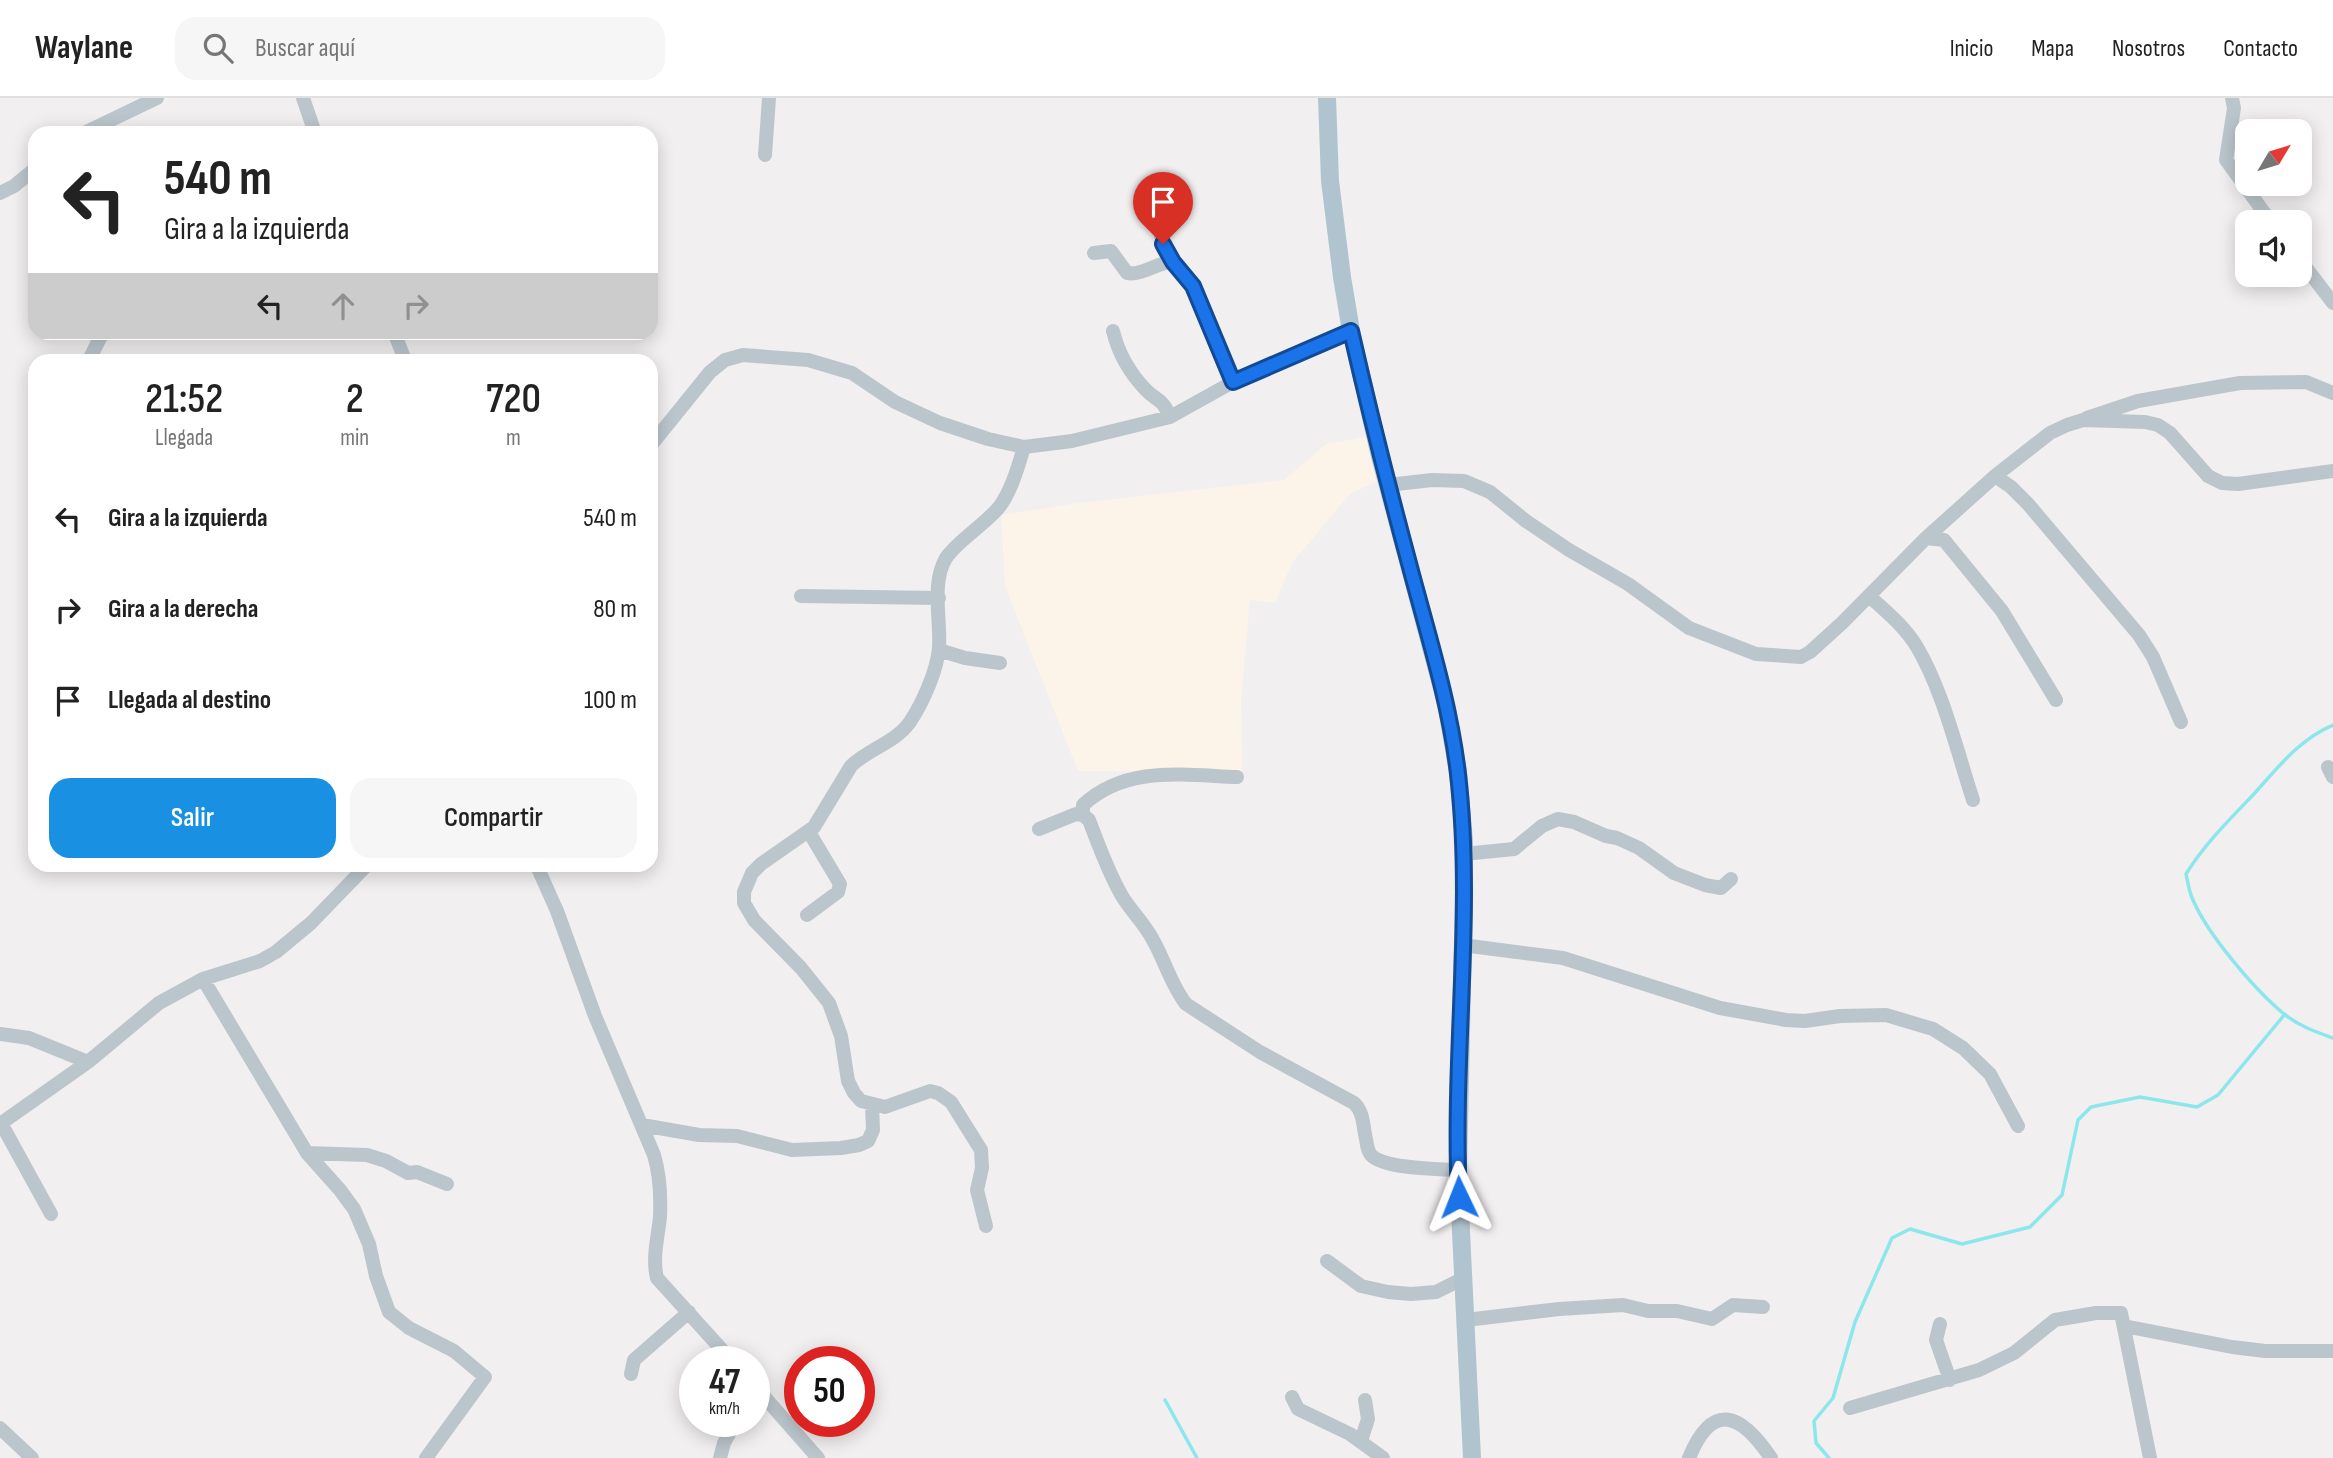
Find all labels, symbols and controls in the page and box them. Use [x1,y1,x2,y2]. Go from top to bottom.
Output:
search box [175,17,665,80]
text: Waylane [35,28,133,68]
icon: search [199,29,237,67]
text: Buscar aquí [255,33,355,64]
text: Inicio [1950,34,1993,63]
text: Mapa [2031,34,2074,63]
text: Nosotros [2112,34,2185,63]
text: Contacto [2223,34,2298,63]
north arrow [2235,119,2312,196]
map controls [2235,119,2312,287]
text: 540 m [164,150,272,209]
icon: left [49,154,140,245]
pin [1133,172,1193,244]
icon: arrive [1144,183,1182,221]
text: Gira a la izquierda [164,210,350,249]
button: sound [2235,210,2312,287]
icon: left [251,287,289,325]
icon: ahead [324,287,362,325]
icon: right [397,287,435,325]
text: 21:52 [145,374,223,425]
text: 2 [346,374,364,425]
text: 720 [486,374,541,425]
text: Llegada [155,424,213,452]
text: min [340,424,369,452]
text: m [506,424,521,452]
icon: left [49,500,87,538]
text: Gira a la izquierda [108,503,268,534]
text: 540 m [583,503,637,534]
icon: right [49,591,87,629]
text: Gira a la derecha [108,594,258,625]
text: 80 m [593,594,637,625]
icon: arrive [49,682,87,720]
text: Llegada al destino [108,685,271,716]
text: 100 m [584,685,637,716]
button: Salir [49,778,336,858]
button: Compartir [350,778,637,858]
position arrow [1422,1160,1496,1234]
speed limit sign: 50 [784,1346,875,1437]
text: 47 [709,1361,740,1404]
text: km/h [709,1398,740,1419]

